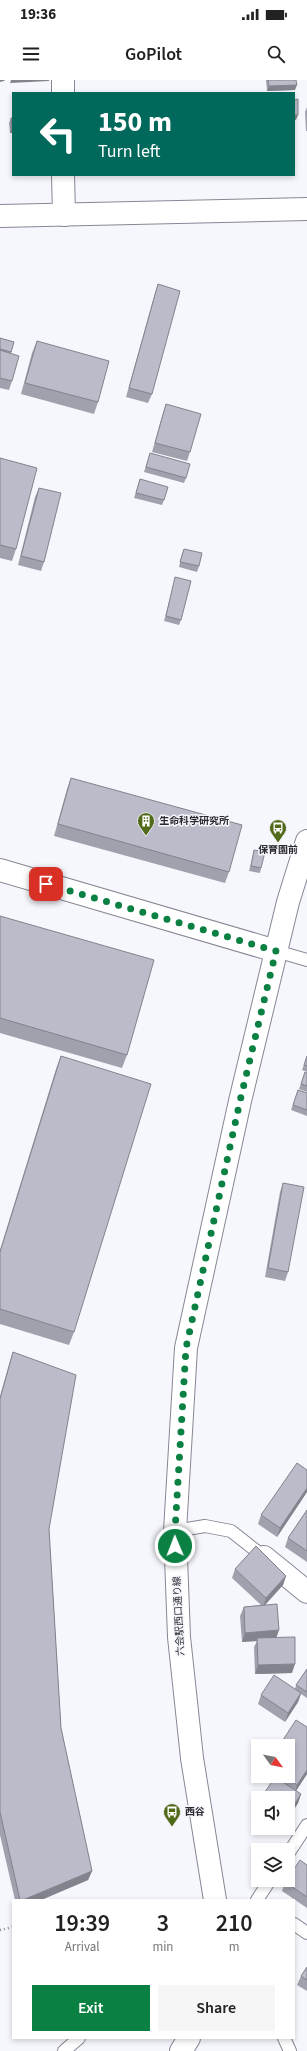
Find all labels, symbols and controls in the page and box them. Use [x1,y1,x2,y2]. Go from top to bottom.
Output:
text: 19:36 [20,4,56,25]
text: GoPilot [125,42,182,67]
icon: menu [20,43,42,65]
icon: search [265,43,287,65]
text: 150 m [98,102,172,142]
icon: left [32,108,84,160]
text: Turn left [98,139,160,164]
building icon: 生命科学研究所 [136,811,156,836]
place label: 生命科学研究所 [159,814,229,828]
bus stop icon: 保育園前 [268,818,288,843]
place label: 保育園前 [258,843,298,857]
pin [29,867,63,901]
icon: arrive [35,873,57,895]
position arrow [154,1525,196,1567]
street label: 六会駅西口通り線 [170,1576,188,1656]
north arrow [251,1739,295,1783]
map controls [251,1739,295,1887]
button: sound [251,1791,295,1835]
bus stop icon: 西谷 [162,1802,182,1827]
place label: 西谷 [185,1805,205,1819]
button: layers [251,1843,295,1887]
text: 19:39 [54,1906,110,1941]
text: 3 [157,1906,169,1941]
text: 210 [216,1906,253,1941]
text: Arrival [65,1938,100,1956]
text: min [152,1938,173,1956]
text: m [229,1938,240,1956]
button: Exit [32,1985,150,2031]
button: Share [158,1985,275,2031]

